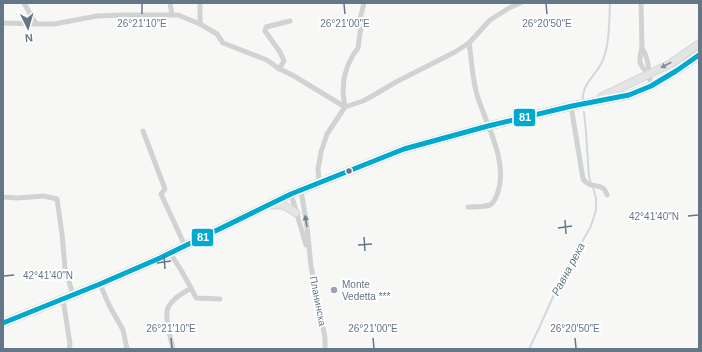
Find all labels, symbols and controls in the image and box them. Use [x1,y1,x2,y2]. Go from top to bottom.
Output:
north arrow [8,8,48,48]
text: 26°21'10"E [117,18,167,29]
text: 26°21'00"E [320,18,370,29]
text: 26°20'50"E [522,18,572,29]
text: N [24,32,33,44]
one-way arrow [661,62,672,68]
line badge: 81 [513,108,536,127]
text: 81 [519,111,531,123]
unlabelled marker [344,166,354,176]
text: 42°41'40"N [629,211,679,222]
one-way arrow [303,215,309,228]
line badge: 81 [191,228,214,247]
text: 81 [197,231,209,243]
water label: Равна река [549,241,587,297]
text: 42°41'40"N [23,270,73,281]
street label: Планинска [308,275,328,327]
place label: Monte Vedetta *** [342,279,390,302]
marker: Monte Vedetta *** [329,285,339,295]
text: 26°21'10"E [146,323,196,334]
text: 26°21'00"E [348,323,398,334]
text: 26°20'50"E [550,323,600,334]

